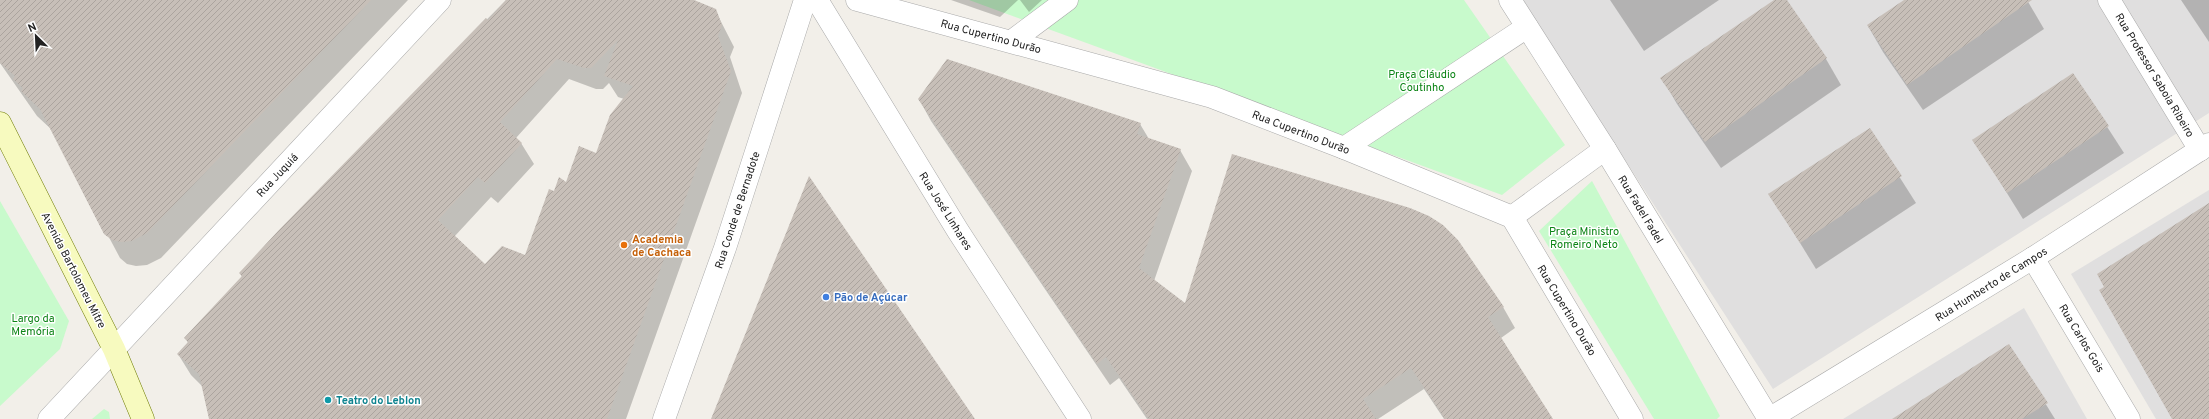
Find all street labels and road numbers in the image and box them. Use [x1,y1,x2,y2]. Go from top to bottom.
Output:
street label: Rua Professor Saboia Ribeiro [2111,11,2197,140]
street label: Rua Cupertino Durão [939,17,1043,57]
street label: Rua Cupertino Durão [1250,108,1352,158]
street label: Rua Conde de Bernadote [712,150,764,271]
street label: Rua Juquiá [254,151,302,201]
street label: Rua José Linhares [915,170,975,253]
street label: Rua Fadel Fadel [1614,173,1666,246]
street label: Avenida Bartolomeu Mitre [38,210,109,331]
street label: Rua Humberto de Campos [1933,245,2050,325]
street label: Rua Cupertino Durão [1533,262,1599,359]
street label: Rua Carlos Gois [2055,302,2107,375]

